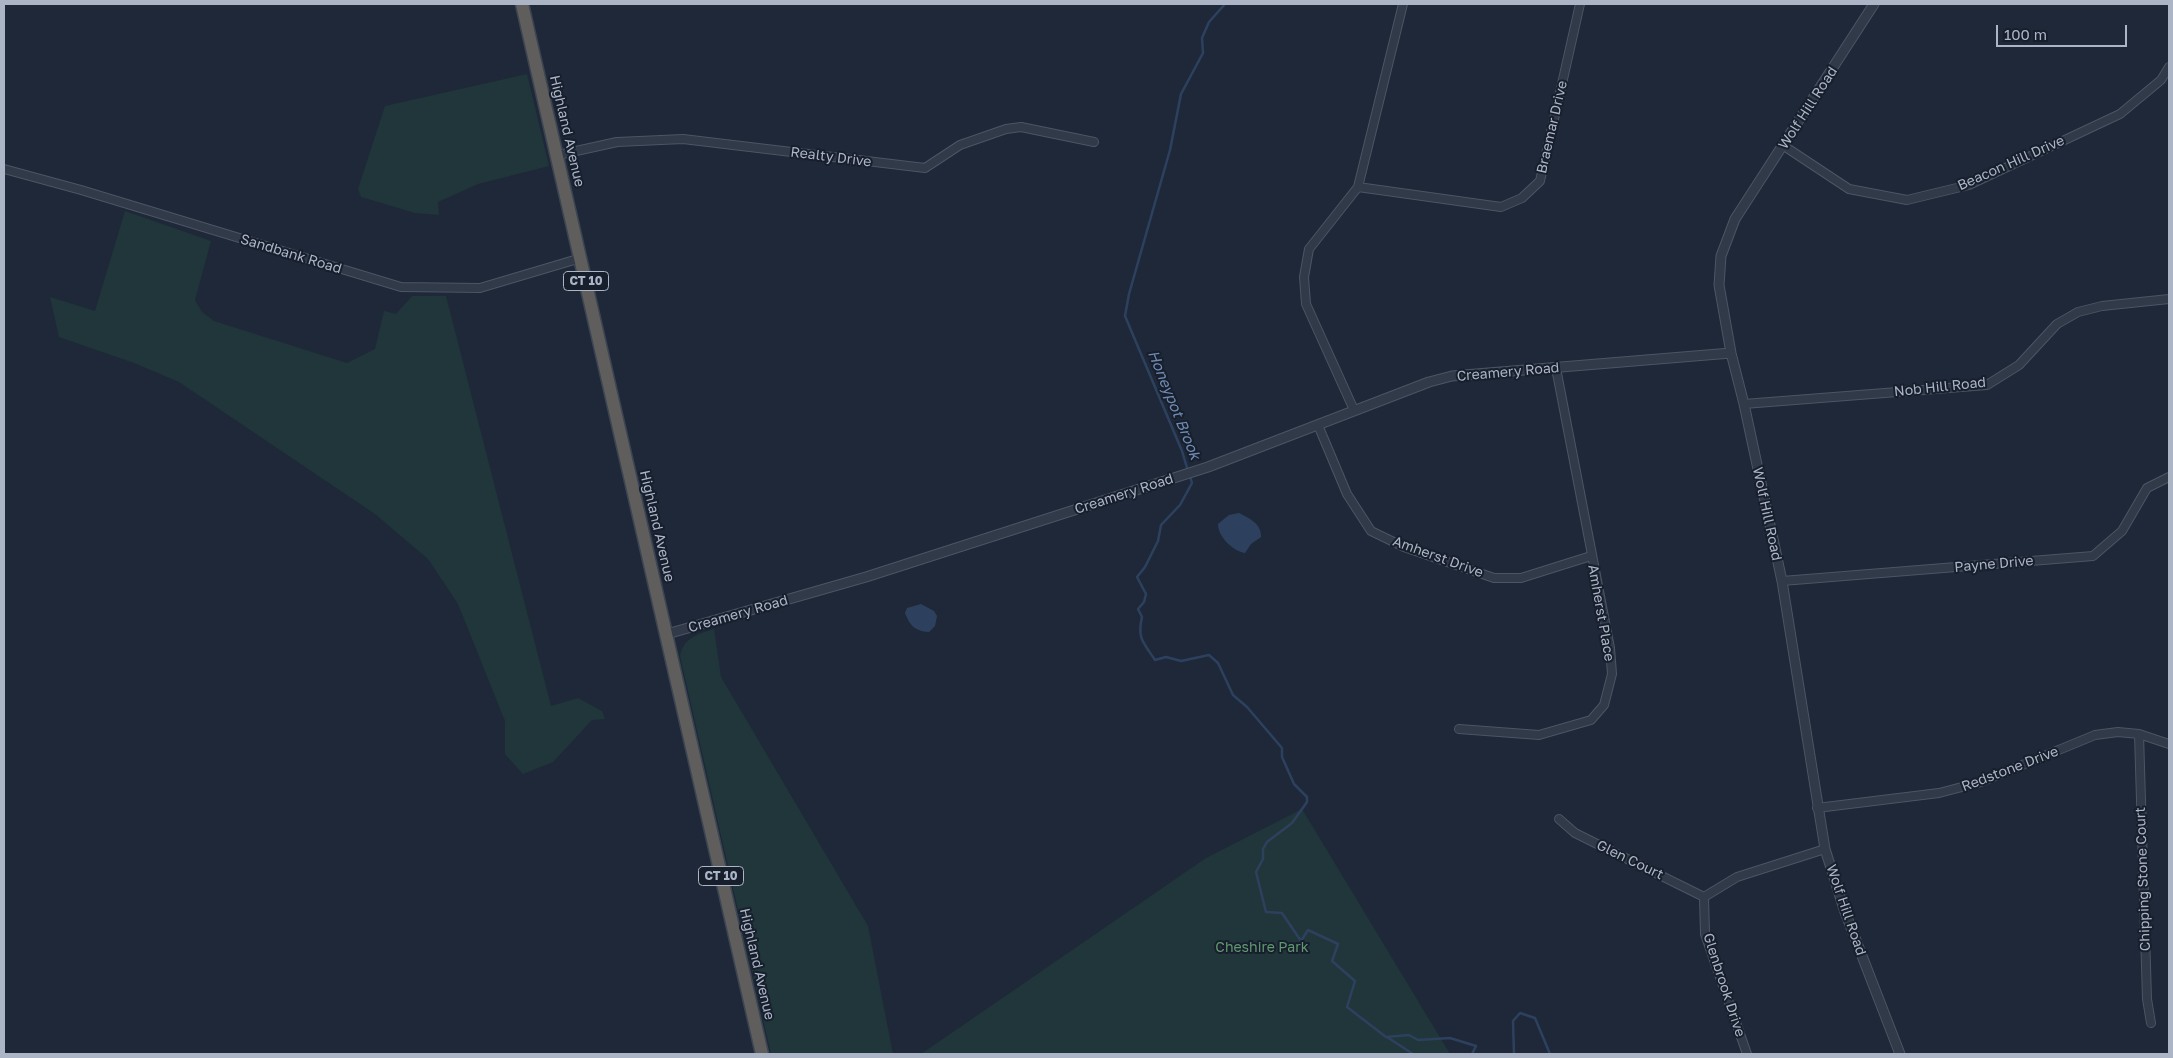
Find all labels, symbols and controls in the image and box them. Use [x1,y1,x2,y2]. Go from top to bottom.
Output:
scale bar [1998,15,2129,47]
text: 100 m [2004,25,2047,43]
street label: Wolf Hill Road [1775,63,1841,153]
street label: Highland Avenue [546,74,588,188]
street label: Braemar Drive [1533,79,1571,175]
street label: Beacon Hill Drive [1955,132,2067,194]
street label: Realty Drive [790,144,872,170]
street label: Sandbank Road [238,231,344,277]
road number: CT 10 [564,272,608,290]
water label: Honeypot Brook [1144,348,1204,462]
street label: Creamery Road [1456,359,1560,385]
street label: Nob Hill Road [1893,374,1987,400]
street label: Wolf Hill Road [1749,466,1785,562]
street label: Highland Avenue [636,469,678,583]
street label: Creamery Road [1072,470,1176,518]
street label: Amherst Drive [1390,533,1486,581]
street label: Payne Drive [1954,552,2034,576]
street label: Amherst Place [1584,563,1618,663]
street label: Creamery Road [686,592,790,636]
street label: Redstone Drive [1959,743,2061,795]
street label: Chipping Stone Court [2132,807,2154,951]
street label: Glen Court [1594,837,1666,883]
street label: Wolf Hill Road [1823,862,1869,958]
road number: CT 10 [698,866,744,886]
street label: Highland Avenue [736,907,778,1021]
street label: Glenbrook Drive [1699,931,1749,1039]
park label: Cheshire Park [1215,940,1309,956]

